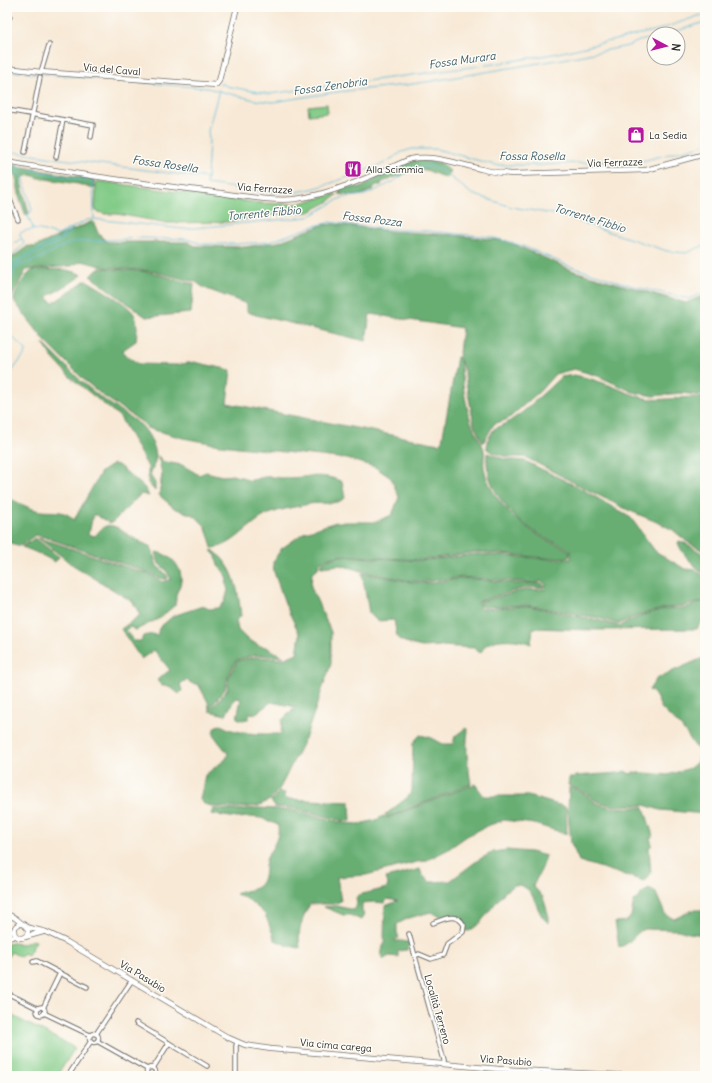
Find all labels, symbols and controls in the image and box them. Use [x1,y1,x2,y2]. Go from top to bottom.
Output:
north arrow [646,26,686,66]
text: N [669,43,683,52]
water label: Fossa Murara [428,48,497,72]
street label: Via del Caval [83,61,141,78]
water label: Fossa Zenobria [292,74,369,98]
shop icon: La Sedia [626,125,646,145]
place label: La Sedia [649,129,688,142]
water label: Fossa Rosella [499,149,566,163]
water label: Fossa Rosella [131,152,199,176]
street label: Via Ferrazze [587,155,643,170]
restaurant icon: Alla Scimmia [343,159,363,179]
place label: Alla Scimmia [366,163,424,176]
street label: Via Ferrazze [237,180,293,197]
water label: Torrente Fibbio [553,201,628,236]
water label: Torrente Fibbio [227,203,302,223]
water label: Fossa Pozza [341,208,403,230]
street label: Via Pasubio [117,958,169,996]
street label: Località Terreno [421,973,454,1046]
street label: Via cima carega [300,1036,373,1055]
street label: Via Pasubio [480,1052,533,1069]

